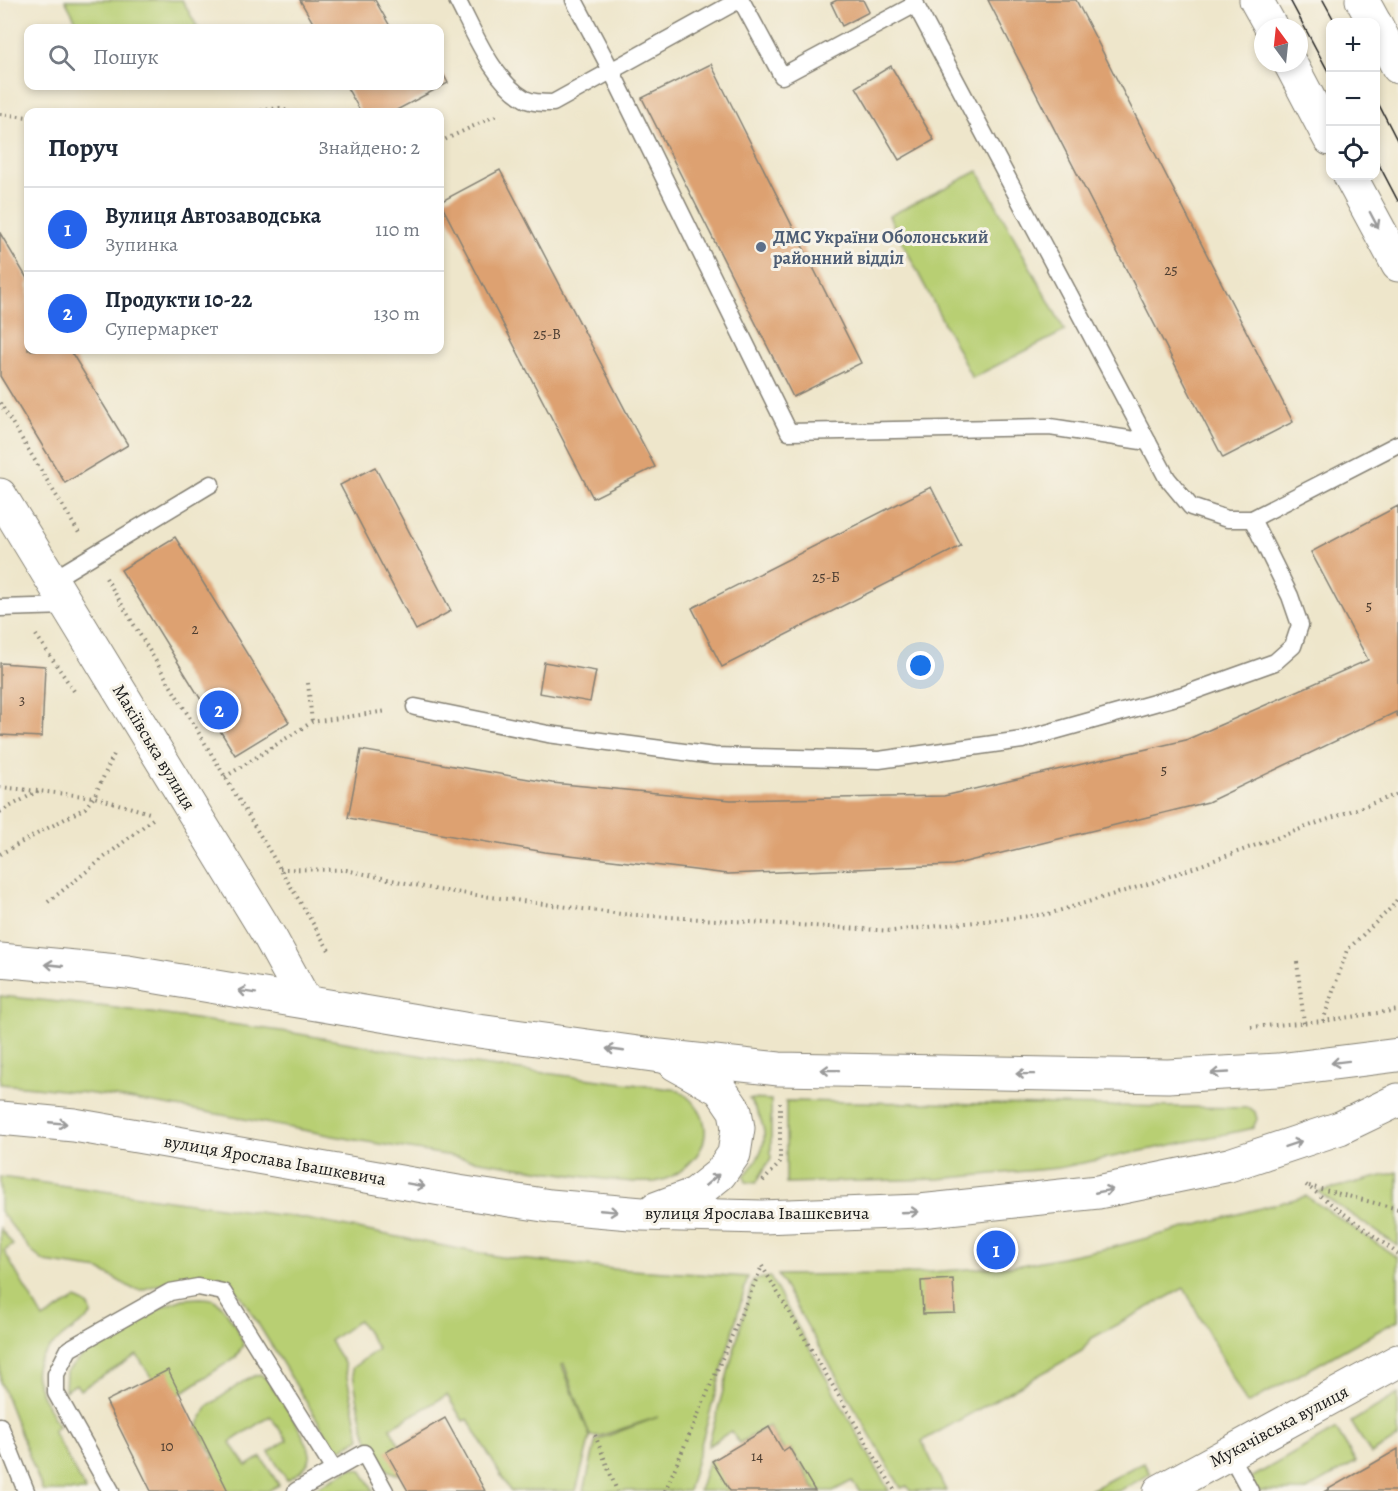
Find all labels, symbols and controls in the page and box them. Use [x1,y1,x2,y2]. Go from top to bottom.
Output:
north arrow [1254,18,1308,72]
map controls [1326,18,1380,180]
button: + [1326,18,1380,72]
search box [24,24,444,90]
icon: search [45,41,78,74]
text: Пошук [93,42,159,72]
button: − [1326,72,1380,126]
button: locate [1326,126,1380,180]
text: Поруч [48,130,119,165]
text: Знайдено: 2 [318,134,420,161]
text: Вулиця Автозаводська [105,201,321,231]
one-way arrow [1368,211,1380,228]
text: 1 [64,216,71,243]
text: 110 m [375,216,420,243]
place label: ДМС України Оболонський районний відділ [773,225,989,270]
text: Зупинка [105,231,178,258]
marker: ДМС України Оболонський районний відділ [754,240,768,254]
house number: 25 [1164,260,1178,280]
text: Продукти 10-22 [105,285,252,315]
text: 2 [63,300,72,327]
text: 130 m [374,300,420,327]
text: Супермаркет [105,315,219,342]
house number: 25-В [533,324,561,344]
house number: 25-Б [812,567,840,587]
house number: 5 [1366,596,1372,616]
house number: 2 [191,619,199,639]
your location [906,651,935,680]
street label: Макіївська вулиця [107,680,201,814]
pin: 2 [200,688,238,732]
house number: 3 [19,690,25,710]
house number: 5 [1161,760,1167,780]
one-way arrow [45,959,64,970]
one-way arrow [238,986,257,997]
one-way arrow [606,1045,626,1056]
one-way arrow [1331,1057,1350,1068]
one-way arrow [821,1064,841,1076]
one-way arrow [1211,1067,1231,1078]
one-way arrow [1016,1068,1036,1079]
one-way arrow [48,1118,68,1129]
street label: вулиця Ярослава Івашкевича [162,1129,388,1191]
one-way arrow [1283,1137,1302,1148]
one-way arrow [704,1173,720,1186]
one-way arrow [406,1180,425,1191]
one-way arrow [1094,1185,1113,1196]
street label: вулиця Ярослава Івашкевича [645,1201,870,1225]
one-way arrow [599,1206,619,1217]
one-way arrow [900,1206,920,1217]
pin: 1 [976,1228,1016,1272]
street label: Мукачівська вулиця [1205,1379,1353,1473]
house number: 10 [160,1436,174,1456]
house number: 14 [751,1446,763,1466]

